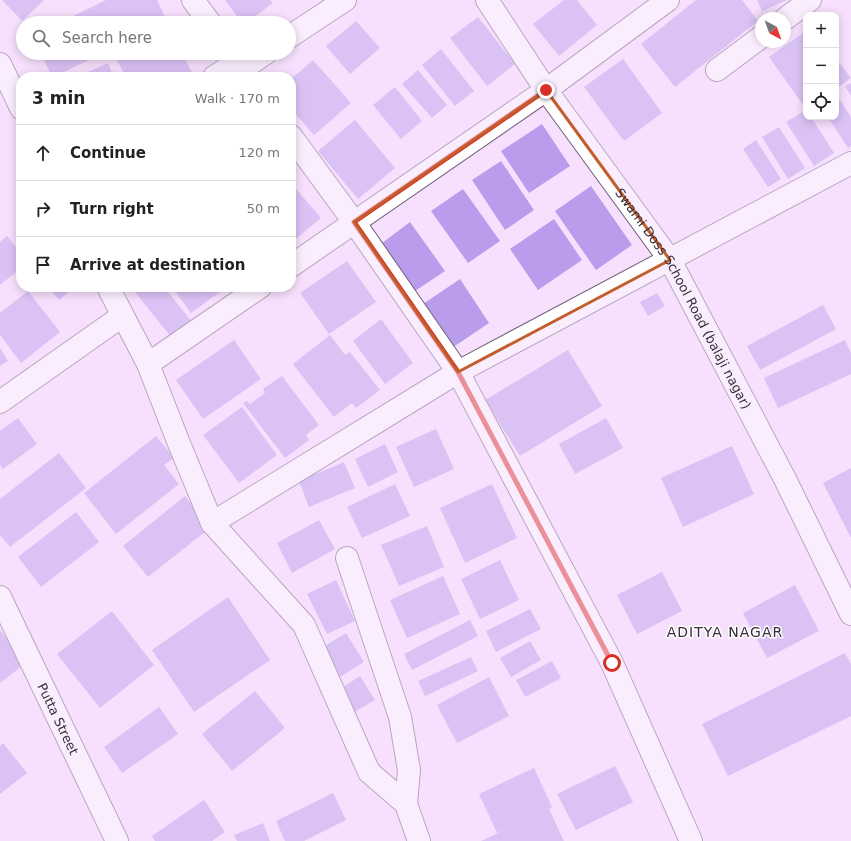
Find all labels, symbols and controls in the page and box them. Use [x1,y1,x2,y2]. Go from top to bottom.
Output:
north arrow [755,12,791,48]
map controls [803,12,839,120]
button: + [803,12,839,48]
search box [16,16,296,60]
icon: search [30,27,52,49]
text: Search here [62,29,152,47]
button: − [803,48,839,84]
route end [537,81,555,99]
button: locate [803,84,839,120]
text: 3 min [32,88,85,108]
text: Walk · 170 m [195,91,280,106]
icon: ahead [32,142,54,164]
text: Continue [70,144,146,162]
text: 120 m [238,145,280,160]
street label: Swami Doss School Road (balaji nagar) [612,185,754,412]
icon: right [32,198,54,220]
text: Turn right [70,200,154,218]
text: 50 m [247,201,280,216]
icon: arrive [32,254,54,276]
text: Arrive at destination [70,256,245,274]
district label: ADITYA NAGAR [667,624,783,640]
route start [603,654,621,672]
street label: Putta Street [34,681,81,757]

